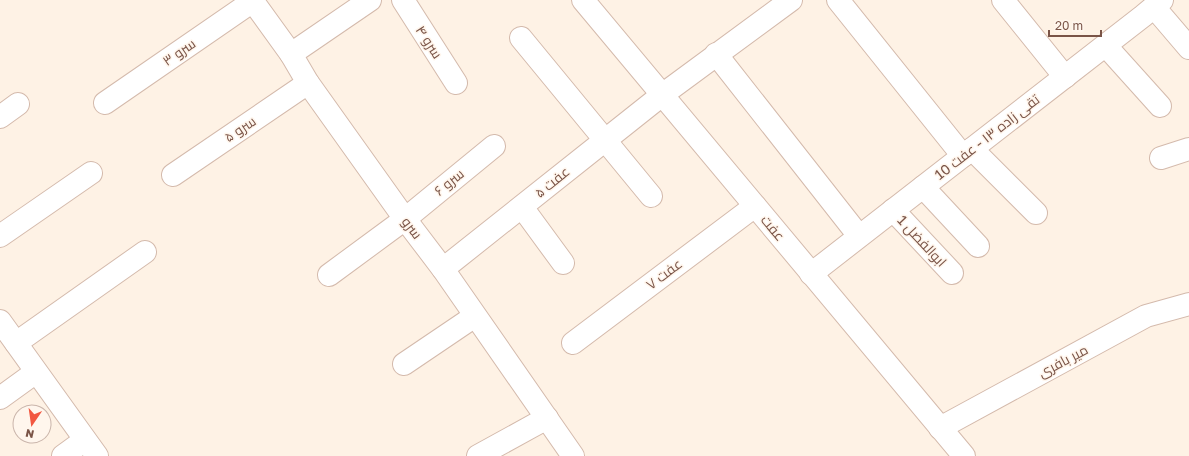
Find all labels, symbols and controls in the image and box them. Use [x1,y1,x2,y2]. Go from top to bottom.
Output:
scale bar [1049,12,1101,38]
text: 20 m [1055,18,1083,33]
street label: سرو ۴ [412,22,446,61]
street label: سرو ۳ [159,34,198,69]
street label: تقی زاده ۱۳ - عفت 10 [931,90,1043,183]
street label: سرو ۵ [221,112,259,145]
street label: عفت ۵ [531,162,573,201]
street label: سرو ۶ [430,165,467,199]
street label: عفت [758,211,789,244]
street label: ابوالفضل 1 [894,211,950,270]
street label: سرو [399,213,426,242]
street label: عفت ۷ [642,254,685,293]
street label: میر بافری [1035,340,1091,381]
north arrow [12,404,52,444]
text: N [24,427,35,442]

